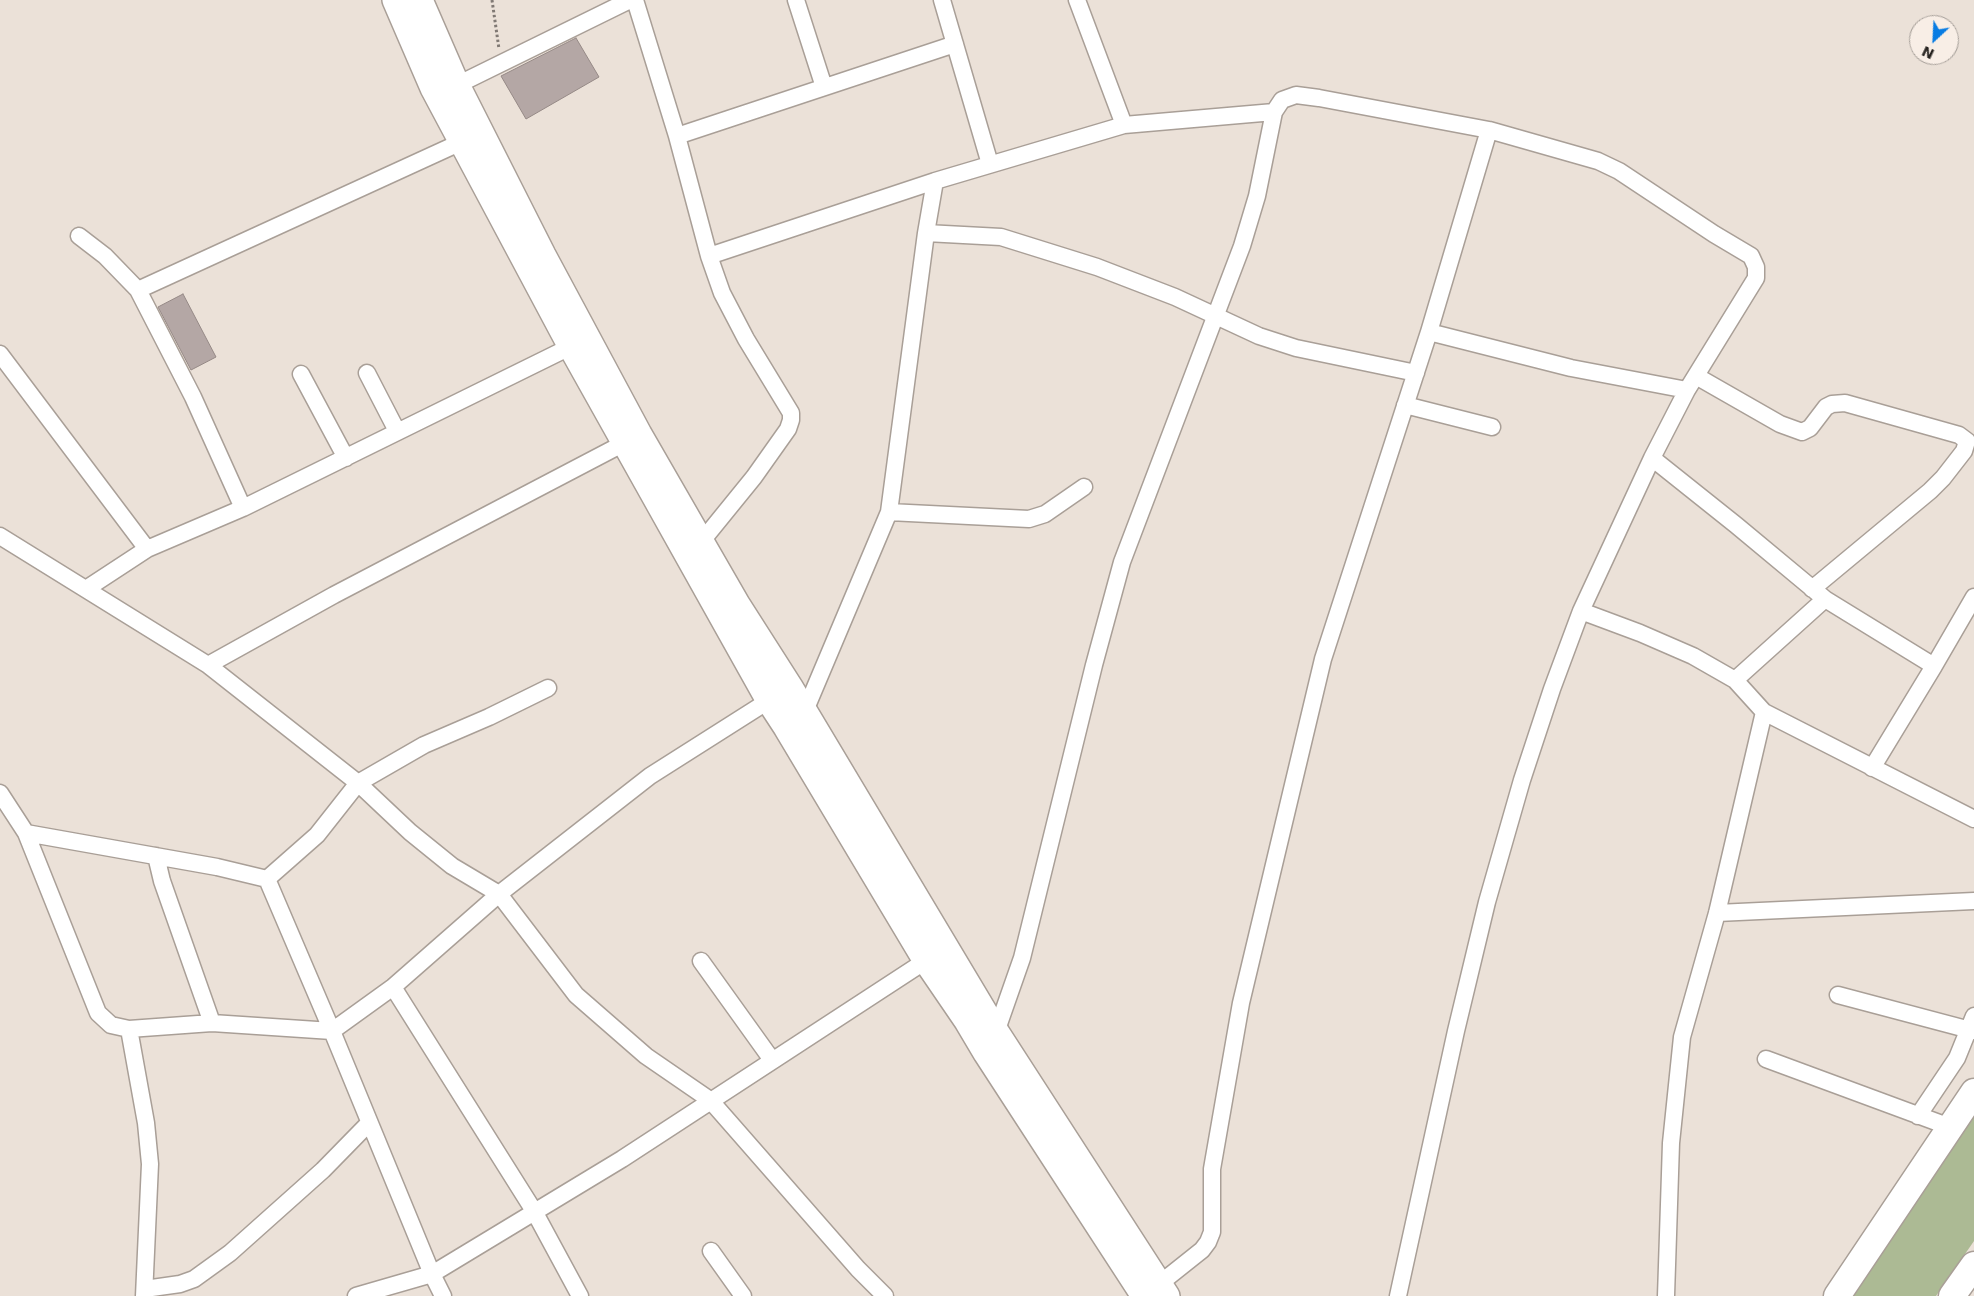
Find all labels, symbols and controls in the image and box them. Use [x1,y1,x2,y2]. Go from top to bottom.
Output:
north arrow [1909,15,1959,65]
text: N [1919,43,1937,62]

